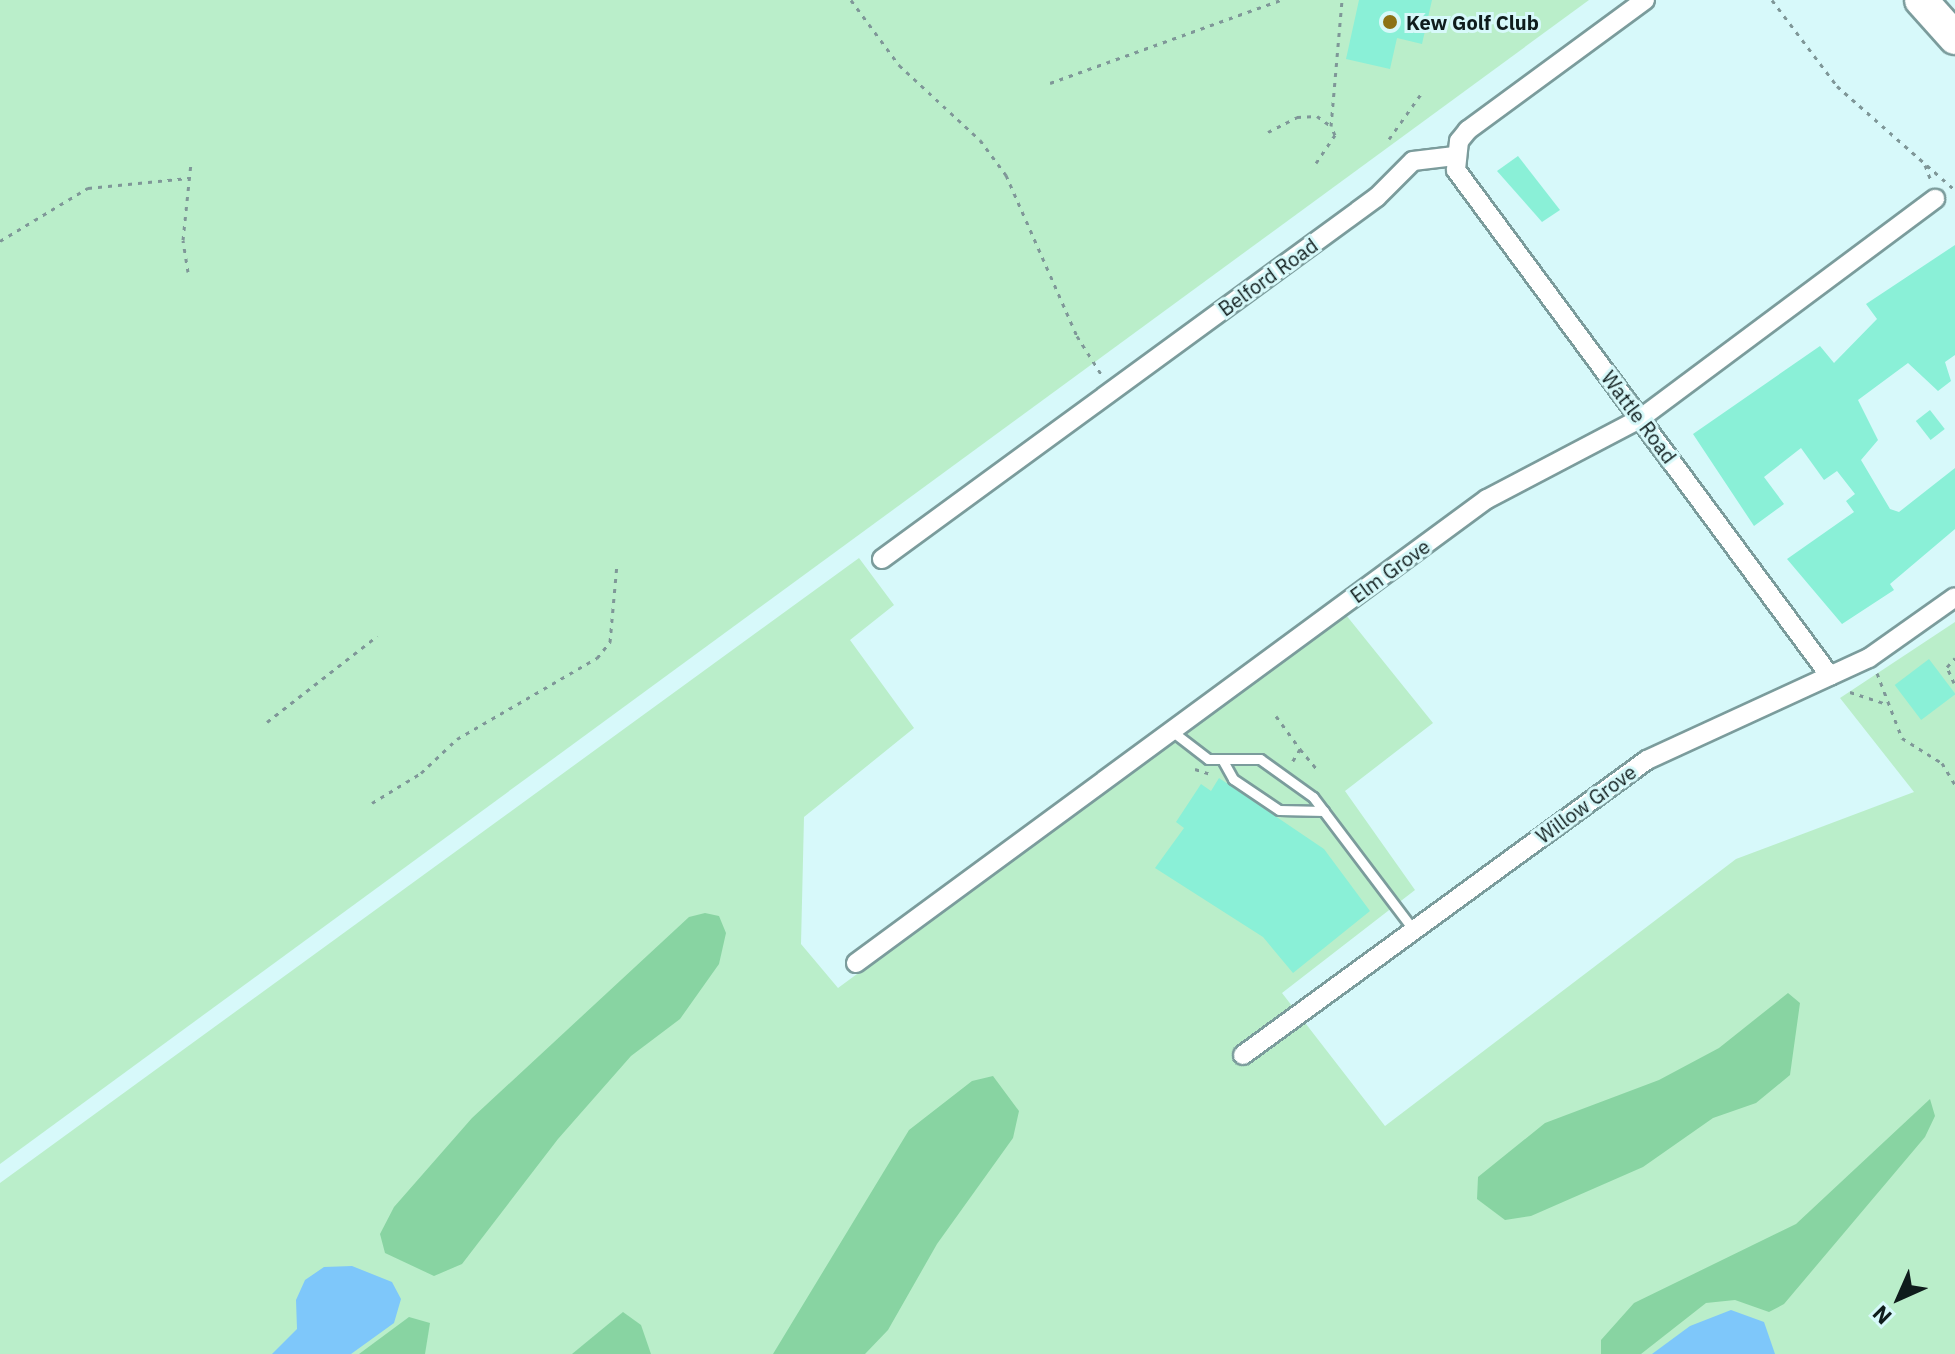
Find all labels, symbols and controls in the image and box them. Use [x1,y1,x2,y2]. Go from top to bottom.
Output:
place label: Kew Golf Club [1406,10,1539,34]
marker: Kew Golf Club [1381,13,1399,31]
street label: Belford Road [1214,233,1322,321]
street label: Wattle Road [1597,366,1681,468]
street label: Elm Grove [1346,534,1434,608]
street label: Willow Grove [1531,760,1641,848]
north arrow [1859,1258,1939,1338]
text: N [1866,1299,1898,1331]

